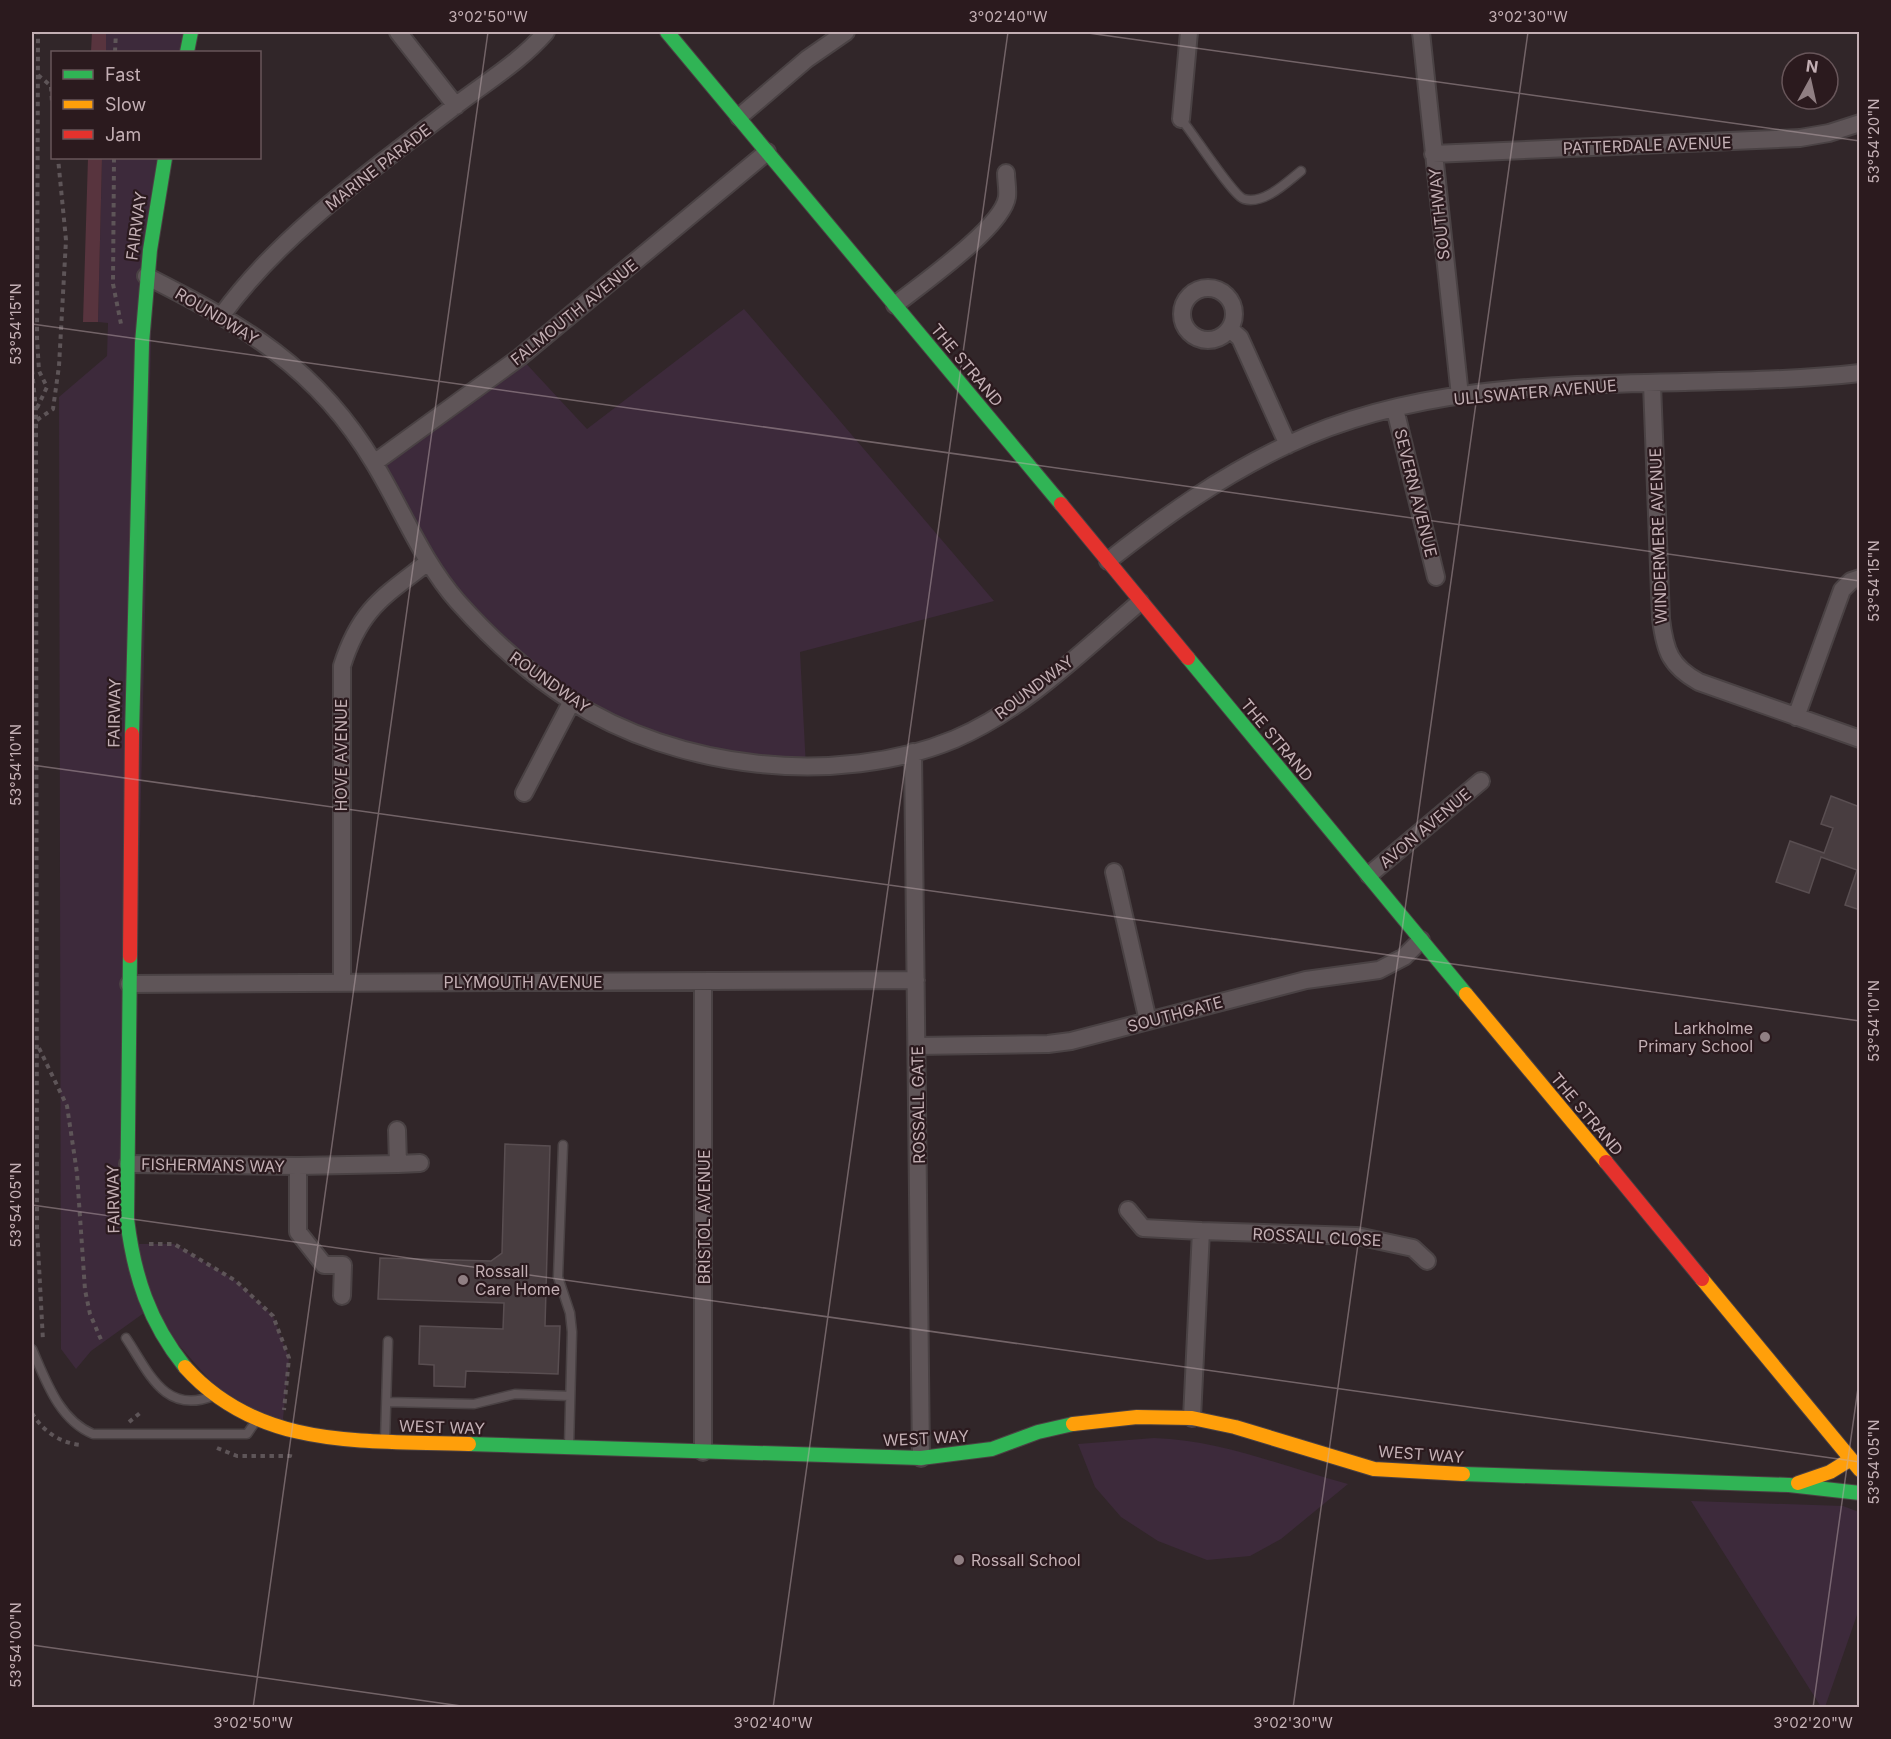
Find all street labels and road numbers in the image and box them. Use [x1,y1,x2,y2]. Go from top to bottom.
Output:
street label: MARINE PARADE [321,119,435,215]
street label: PATTERDALE AVENUE [1562,132,1732,158]
street label: SOUTHWAY [1424,167,1454,261]
street label: FAIRWAY [121,190,151,262]
street label: FALMOUTH AVENUE [506,255,642,369]
street label: ROUNDWAY [172,283,262,349]
street label: THE STRAND [927,320,1007,410]
street label: ULLSWATER AVENUE [1453,375,1617,409]
street label: SEVERN AVENUE [1390,427,1442,559]
street label: WINDERMERE AVENUE [1645,448,1671,624]
street label: ROUNDWAY [506,647,594,717]
street label: ROUNDWAY [991,651,1078,723]
street label: FAIRWAY [103,678,125,748]
street label: THE STRAND [1237,695,1317,785]
street label: HOVE AVENUE [331,699,351,811]
street label: AVON AVENUE [1375,784,1475,872]
street label: PLYMOUTH AVENUE [443,972,603,992]
street label: SOUTHGATE [1125,992,1225,1036]
street label: ROSSALL GATE [907,1046,929,1164]
street label: THE STRAND [1547,1069,1627,1159]
street label: BRISTOL AVENUE [694,1149,714,1285]
street label: FISHERMANS WAY [141,1154,285,1176]
street label: FAIRWAY [102,1164,124,1234]
street label: ROSSALL CLOSE [1252,1224,1382,1250]
street label: WEST WAY [399,1416,485,1439]
street label: WEST WAY [883,1426,970,1450]
street label: WEST WAY [1377,1441,1465,1467]

